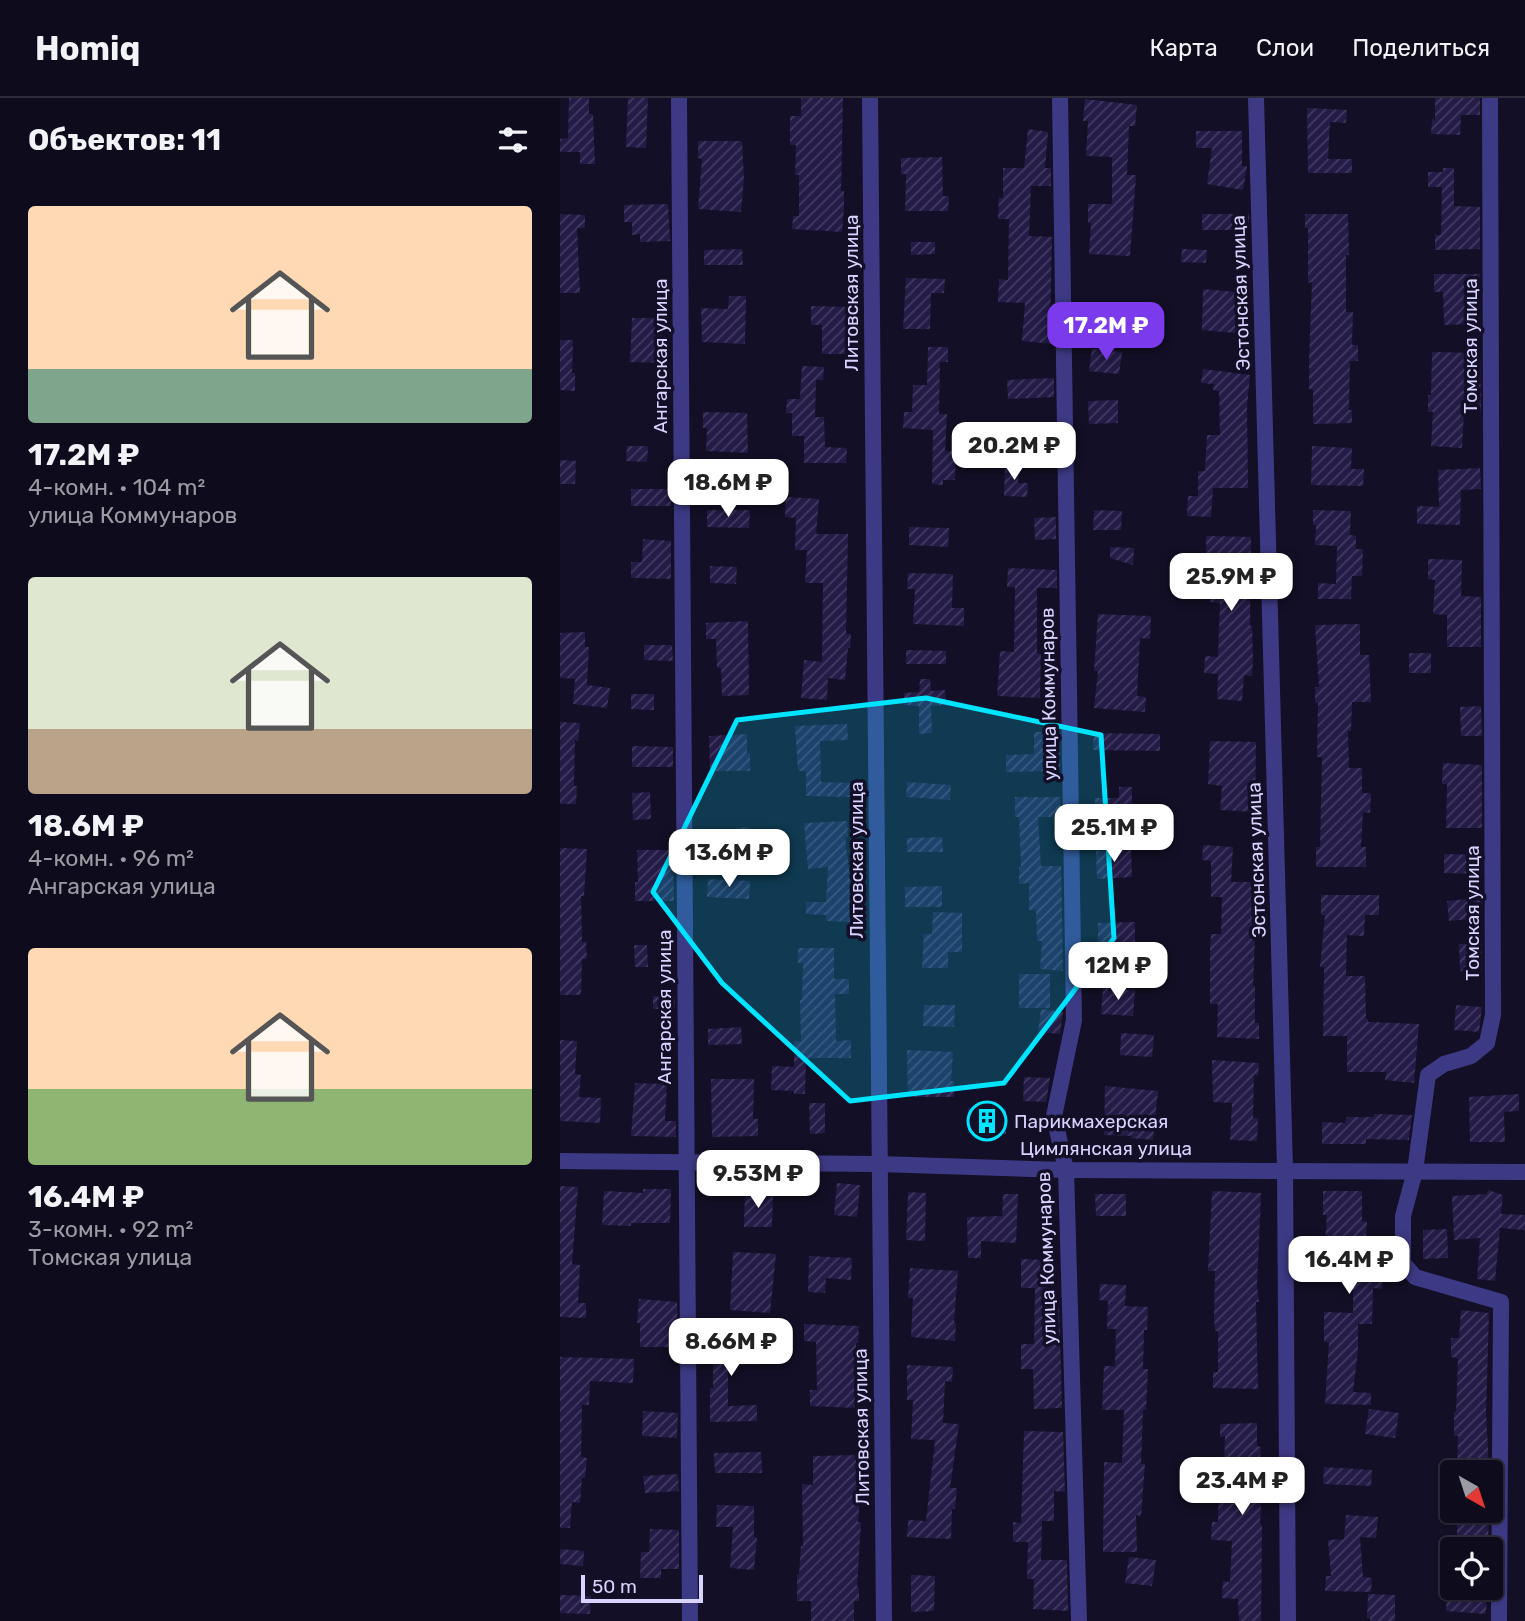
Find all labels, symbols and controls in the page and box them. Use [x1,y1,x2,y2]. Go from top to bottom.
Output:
text: Homiq [35,29,140,68]
text: Карта [1149,34,1218,62]
text: Слои [1256,34,1314,62]
text: Поделиться [1352,34,1490,62]
icon: filters [494,121,532,159]
text: Объектов: 11 [28,122,221,158]
street label: Литовская улица [840,214,863,372]
street label: Эстонская улица [1226,215,1255,371]
icon: home [217,252,343,378]
street label: Ангарская улица [649,278,672,434]
street label: Томская улица [1459,278,1482,414]
pin: 17.2M ₽ [1041,302,1171,362]
text: 17.2M ₽ [1063,311,1149,339]
pin: 20.2M ₽ [949,422,1079,482]
text: 20.2M ₽ [968,431,1060,459]
text: 17.2M ₽ [28,437,139,473]
pin: 18.6M ₽ [663,460,793,519]
text: 18.6M ₽ [684,468,772,496]
text: 4-комн. · 104 m² [28,473,205,501]
text: улица Коммунаров [28,501,238,529]
pin: 25.9M ₽ [1166,554,1296,613]
text: 25.9M ₽ [1186,562,1276,590]
street label: улица Коммунаров [1035,607,1062,781]
icon: home [217,623,343,749]
street label: Литовская улица [845,781,868,939]
street label: Эстонская улица [1242,782,1271,938]
pin: 25.1M ₽ [1049,804,1179,864]
text: 18.6M ₽ [28,808,144,844]
text: 25.1M ₽ [1071,813,1157,841]
pin: 13.6M ₽ [664,830,794,889]
text: 13.6M ₽ [685,838,773,866]
text: 4-комн. · 96 m² [28,844,194,872]
street label: Томская улица [1461,845,1484,981]
text: Ангарская улица [28,872,216,900]
street label: Ангарская улица [653,929,676,1085]
pin: 12M ₽ [1069,942,1167,1002]
text: 12M ₽ [1085,951,1151,979]
icon: home [217,994,343,1120]
building icon: Парикмахерская [966,1100,1008,1142]
place label: Парикмахерская [1014,1110,1168,1133]
street label: Цимлянская улица [1020,1137,1192,1160]
pin: 9.53M ₽ [693,1150,823,1210]
text: 9.53M ₽ [713,1159,803,1187]
street label: улица Коммунаров [1032,1171,1061,1345]
text: 16.4M ₽ [28,1179,144,1215]
text: 3-комн. · 92 m² [28,1215,193,1243]
pin: 16.4M ₽ [1284,1236,1414,1296]
text: Томская улица [28,1243,192,1271]
text: 16.4M ₽ [1304,1245,1394,1273]
pin: 8.66M ₽ [666,1318,796,1378]
text: 8.66M ₽ [685,1327,777,1355]
street label: Литовская улица [849,1348,874,1506]
pin: 23.4M ₽ [1177,1458,1307,1517]
north arrow [1440,1460,1503,1522]
map controls [1440,1460,1503,1600]
text: 23.4M ₽ [1196,1466,1288,1494]
button: locate [1440,1537,1503,1600]
scale bar [581,1572,704,1604]
text: 50 m [592,1575,637,1598]

